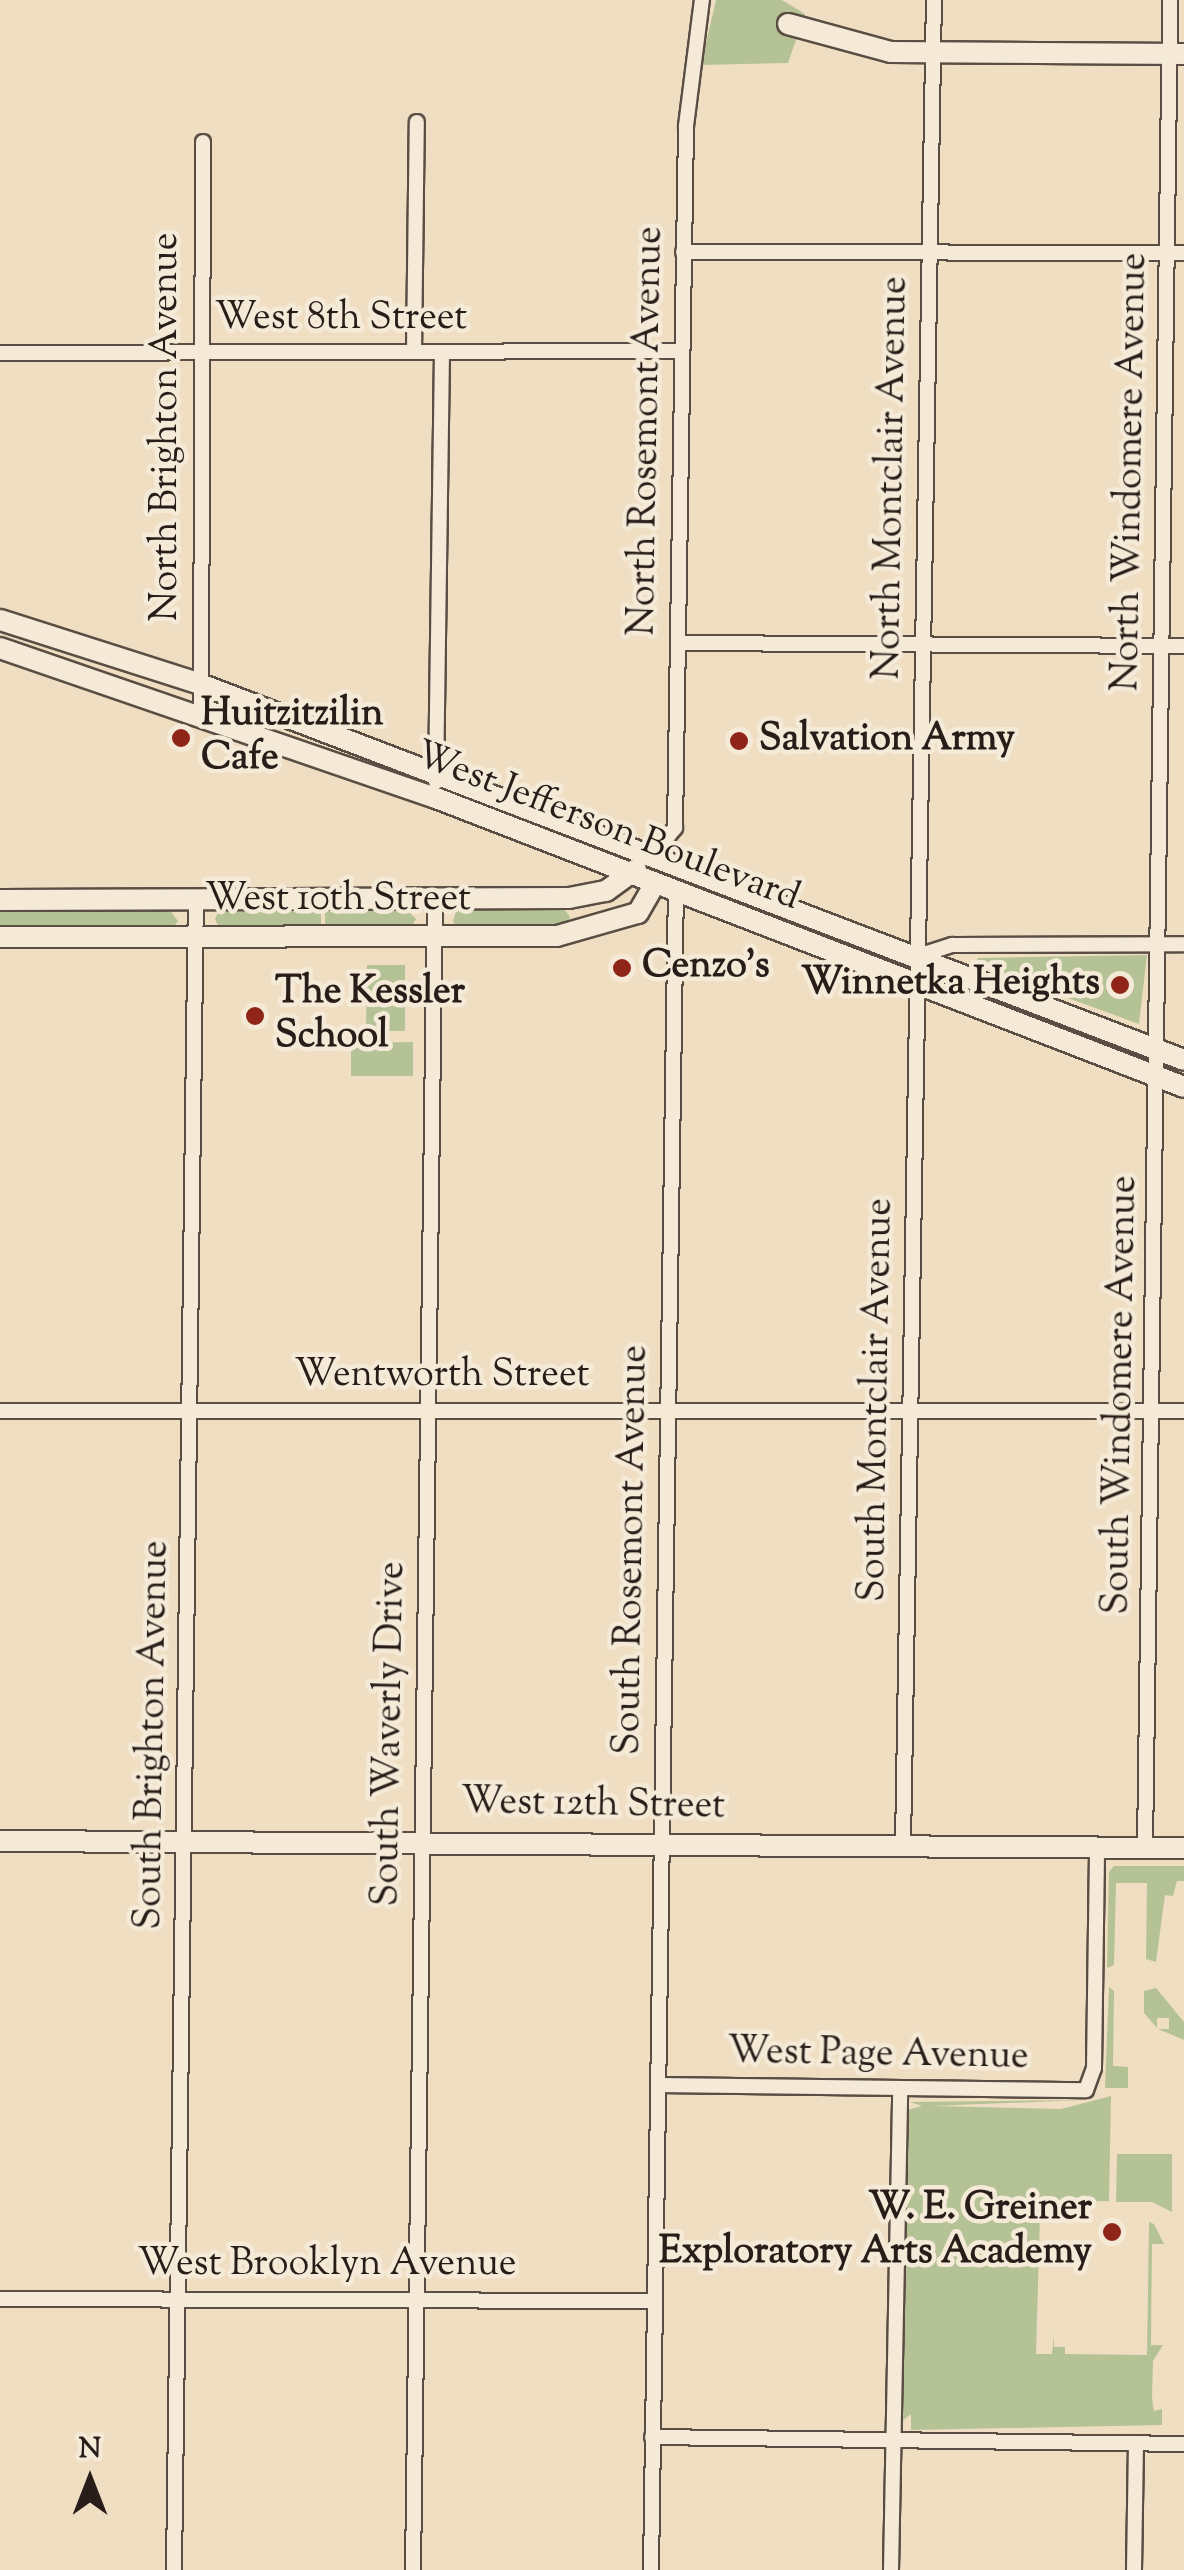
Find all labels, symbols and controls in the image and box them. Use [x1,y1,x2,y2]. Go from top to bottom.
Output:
street label: North Rosemont Avenue [622,226,674,636]
street label: North Brighton Avenue [145,233,191,621]
street label: North Windomere Avenue [1105,252,1159,692]
street label: North Montclair Avenue [867,276,919,680]
street label: West 8th Street [215,297,467,343]
place label: Huitzitzilin Cafe [201,693,384,782]
place label: Salvation Army [759,718,1015,764]
marker: Huitzitzilin Cafe [170,727,192,749]
marker: Salvation Army [728,730,750,752]
street label: West Jefferson Boulevard [408,734,806,922]
street label: West 10th Street [205,878,471,924]
place label: Cenzo's [642,945,770,991]
marker: Cenzo's [611,957,633,979]
place label: Winnetka Heights [801,962,1100,1008]
place label: The Kessler School [275,971,465,1060]
marker: Winnetka Heights [1109,974,1131,996]
marker: The Kessler School [244,1005,266,1027]
street label: South Windomere Avenue [1095,1175,1149,1615]
street label: South Montclair Avenue [852,1198,904,1602]
street label: South Rosemont Avenue [607,1344,659,1756]
street label: Wentworth Street [294,1354,590,1400]
street label: South Brighton Avenue [128,1540,180,1930]
street label: South Waverly Drive [365,1561,417,1907]
street label: West 12th Street [460,1781,726,1831]
street label: West Page Avenue [727,2031,1029,2081]
place label: W. E. Greiner Exploratory Arts Academy [659,2187,1092,2276]
marker: W. E. Greiner Exploratory Arts Academy [1101,2221,1123,2243]
street label: West Brooklyn Avenue [137,2243,517,2289]
north arrow [40,2430,140,2530]
text: N [79,2430,101,2470]

